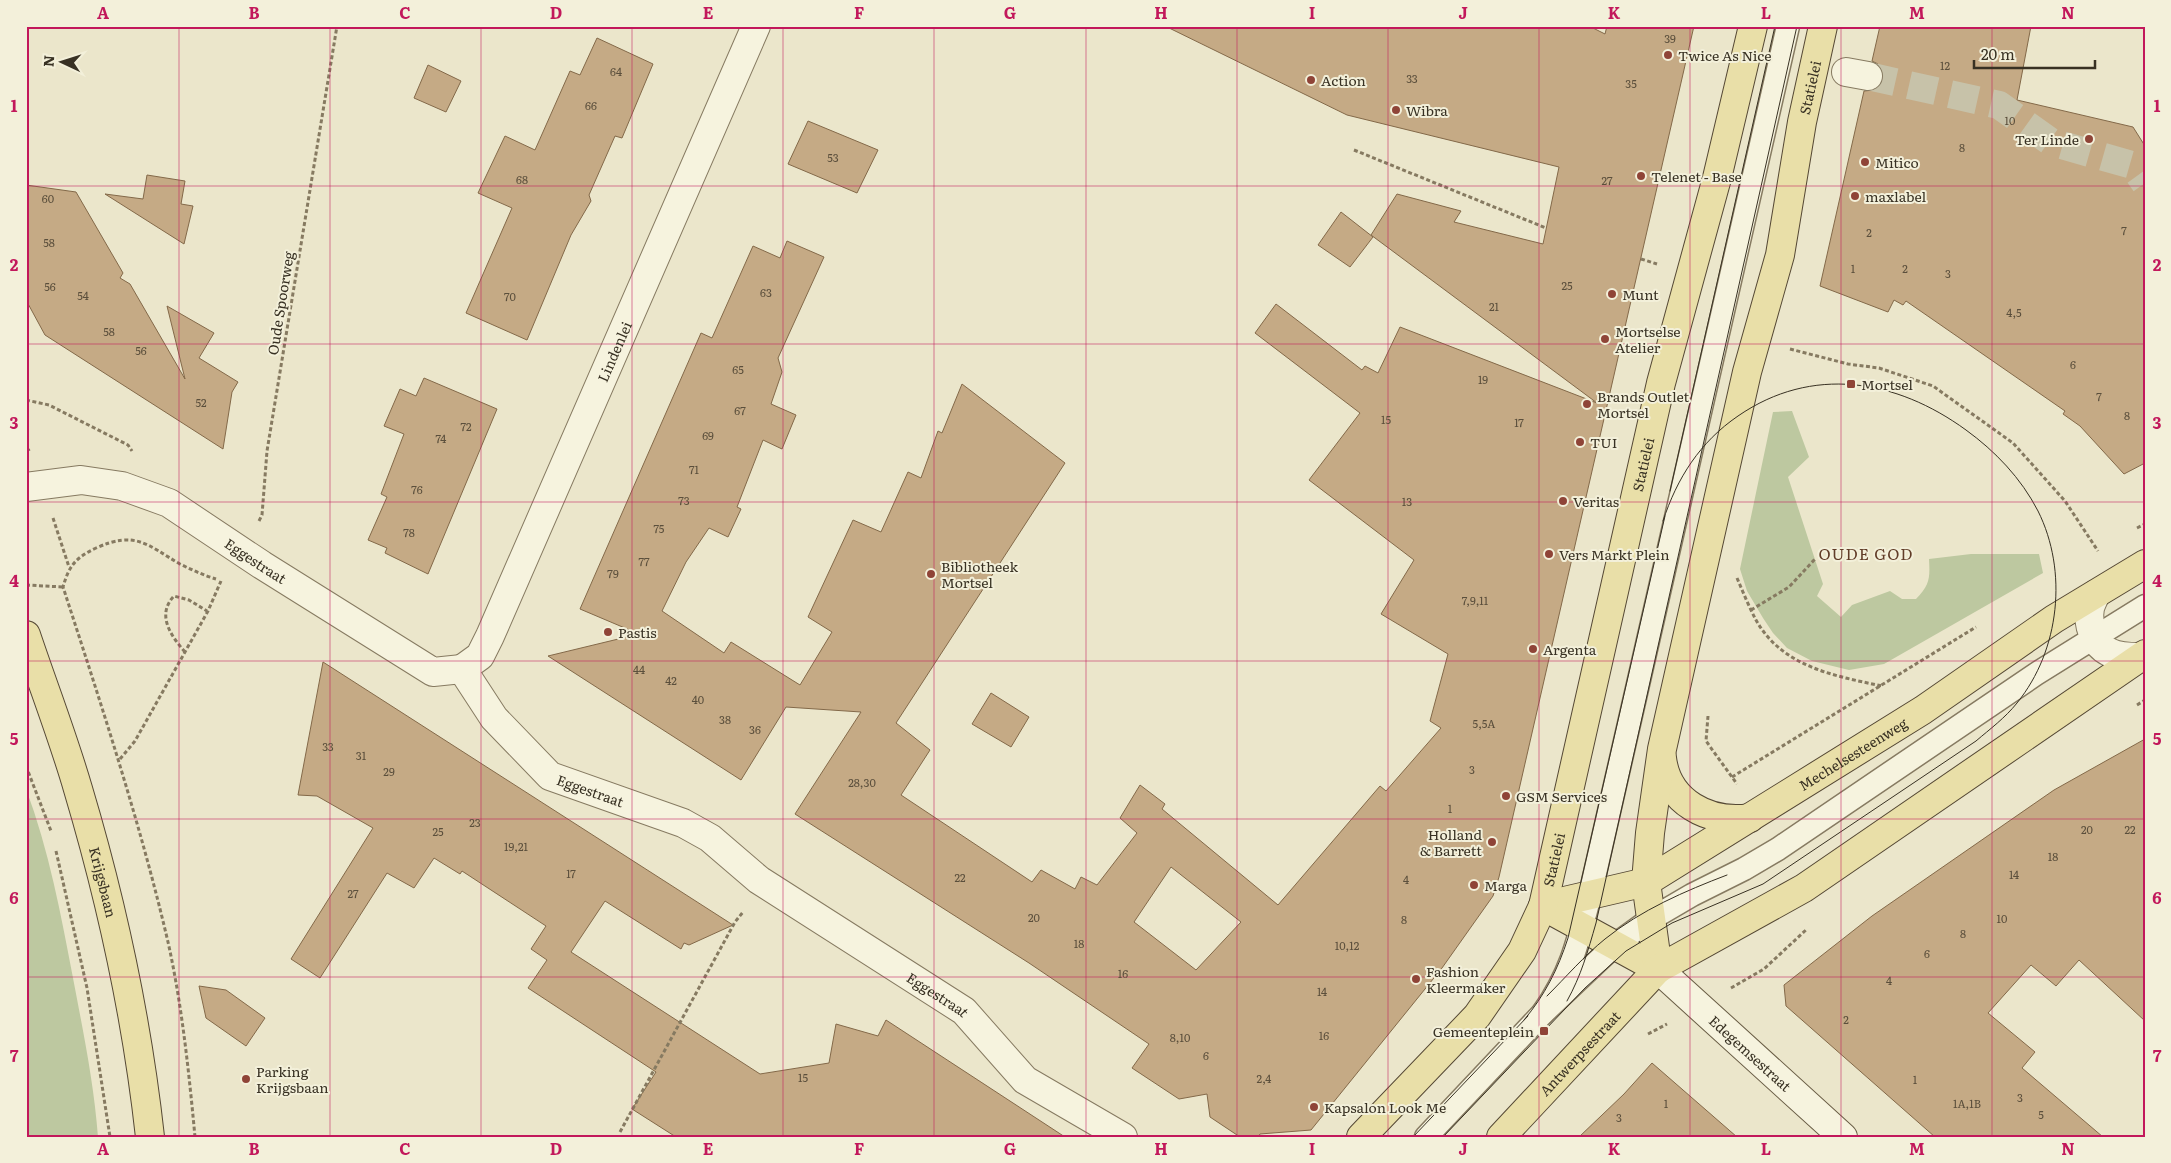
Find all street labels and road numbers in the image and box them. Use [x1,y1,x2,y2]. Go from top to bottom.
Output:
street label: Statielei [1794,58,1825,116]
street label: Oude Spoorweg [262,249,298,356]
street label: Lindenlei [592,318,636,385]
street label: Statielei [1627,435,1658,493]
street label: Eggestraat [221,533,291,588]
street label: Mechelsesteenweg [1795,712,1911,795]
street label: Eggestraat [554,769,627,811]
street label: Statielei [1538,830,1569,888]
street label: Krijgsbaan [85,844,122,920]
street label: Eggestraat [903,967,974,1021]
street label: Antwerpsestraat [1535,1006,1625,1100]
street label: Edegemsestraat [1705,1010,1796,1096]

